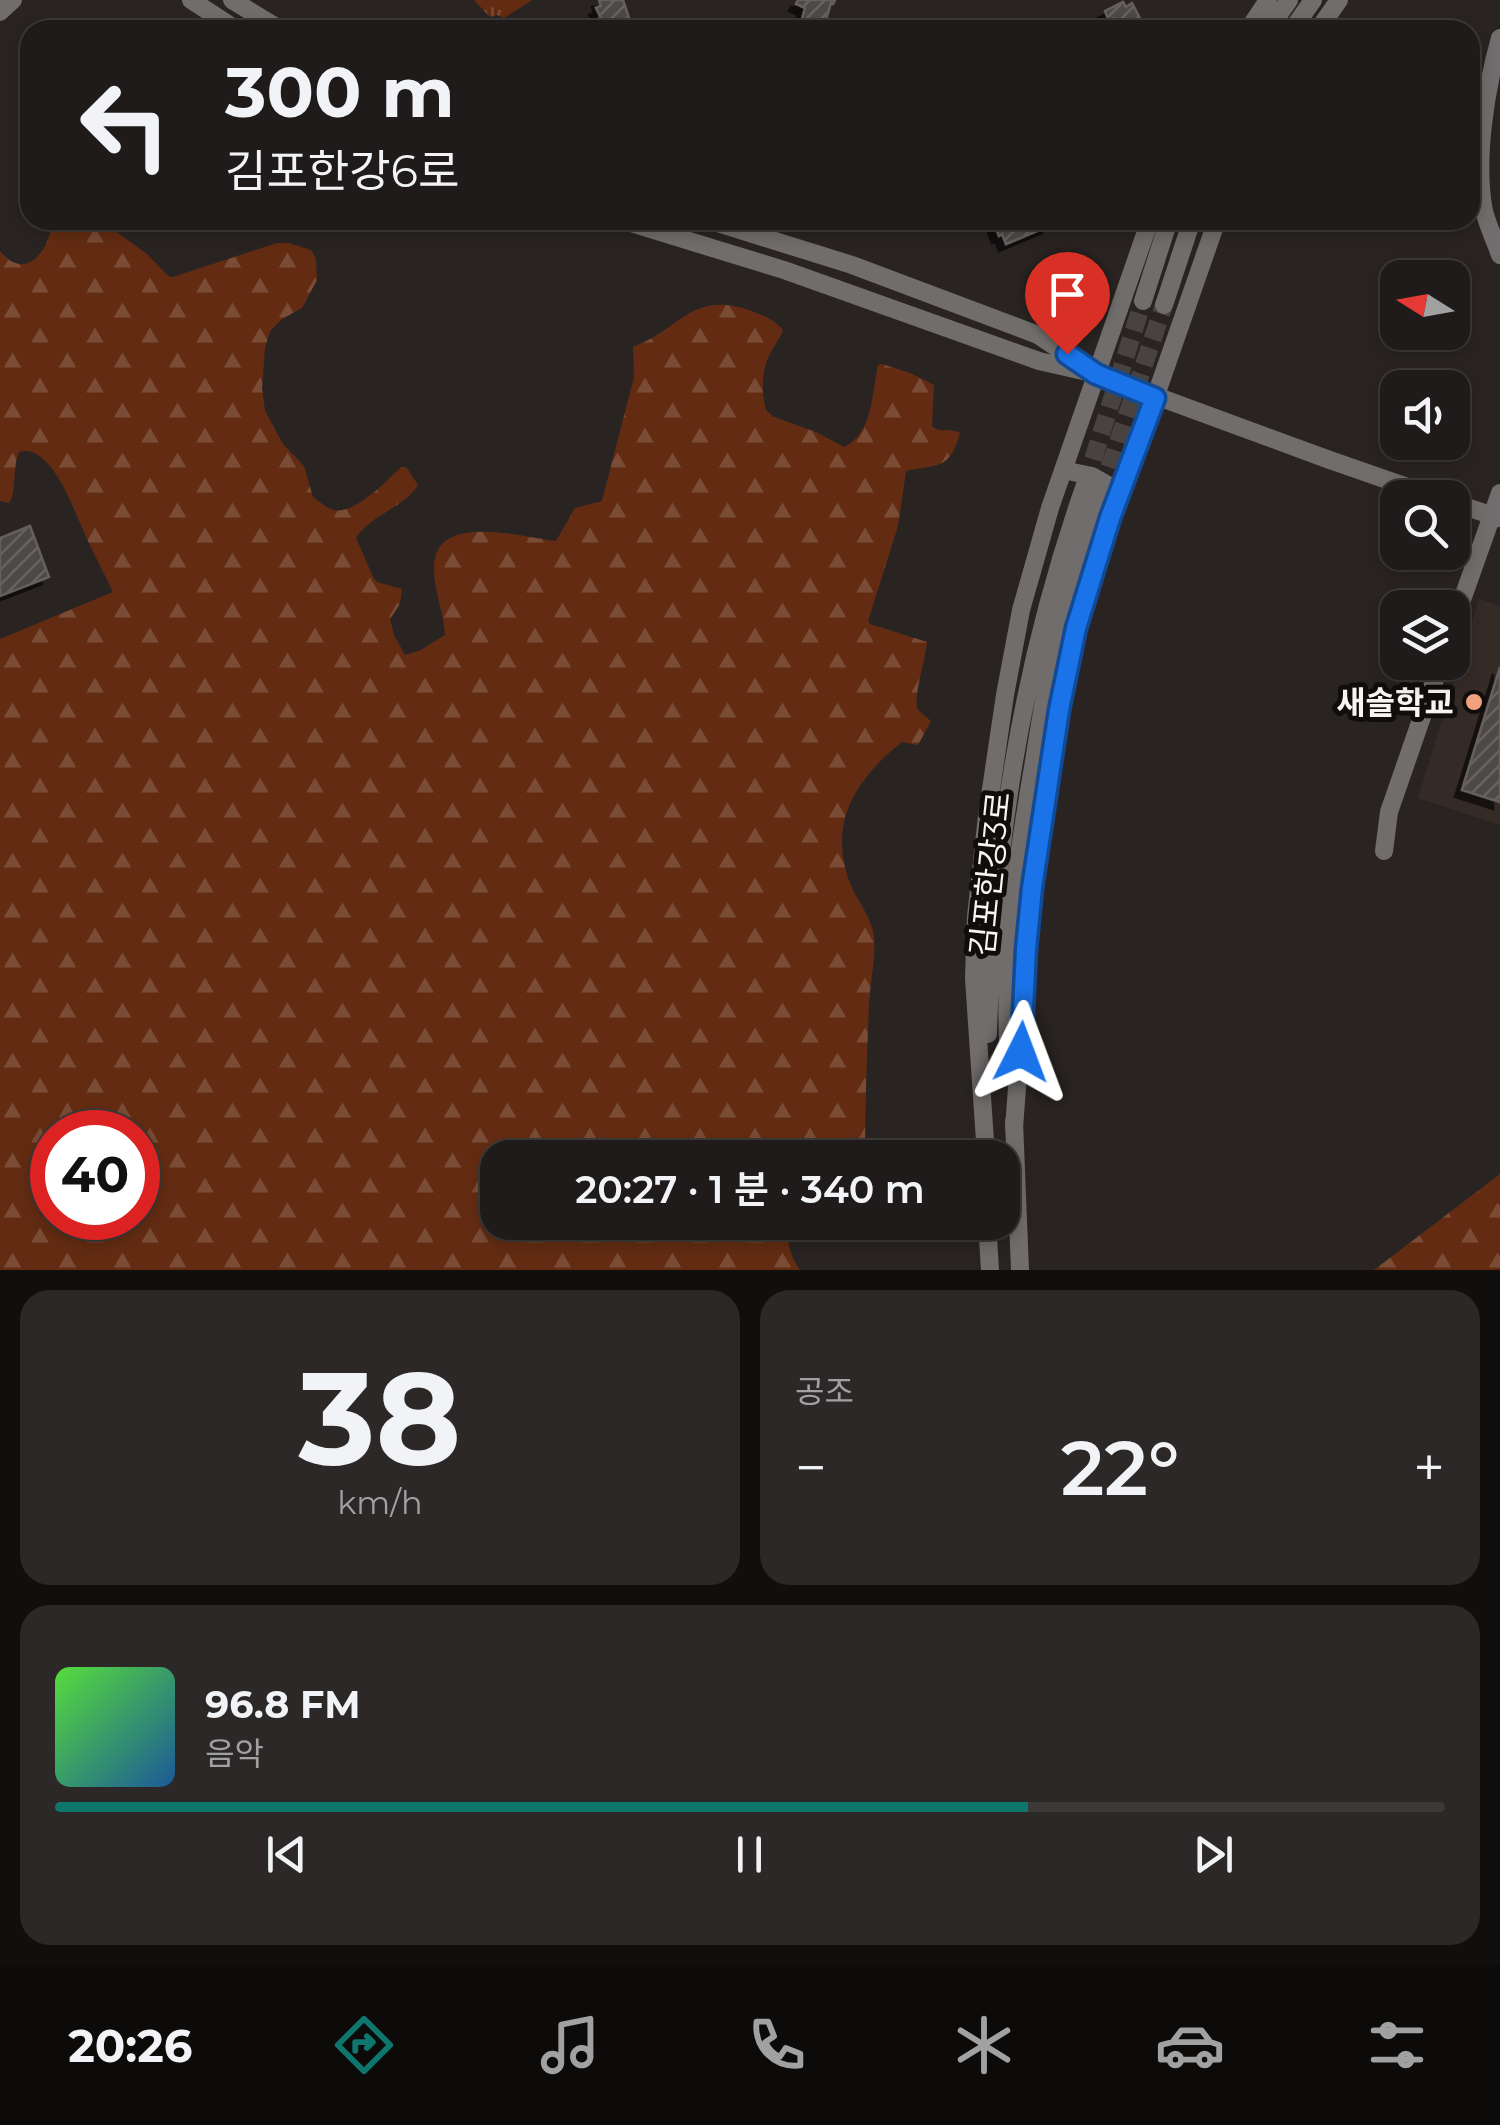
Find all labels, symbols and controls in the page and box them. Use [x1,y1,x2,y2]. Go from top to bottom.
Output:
text: 300 m [225,49,455,135]
icon: left [60,60,190,190]
text: 김포한강6로 [225,143,459,198]
pin [1025,252,1110,355]
north arrow [1380,260,1470,350]
map controls [1380,260,1470,680]
icon: arrive [1040,267,1095,322]
button: sound [1380,370,1470,460]
button: search [1380,480,1470,570]
button: layers [1380,590,1470,680]
place label: 새솔학교 [1336,683,1454,722]
marker: 새솔학교 [1463,691,1485,713]
street label: 김포한강3로 [962,790,1018,958]
position arrow [969,1000,1073,1104]
speed limit sign: 40 [30,1110,160,1240]
text: 20:27 · 1 분 · 340 m [575,1166,925,1213]
text: 38 [299,1338,461,1497]
text: 공조 [795,1372,854,1411]
text: 22° [1061,1422,1179,1514]
text: − [795,1434,827,1501]
text: + [1413,1434,1445,1501]
text: km/h [337,1483,423,1522]
text: 96.8 FM [205,1681,361,1728]
text: 음악 [205,1734,264,1773]
icon: previous [259,1827,314,1882]
icon: pause [722,1827,777,1882]
icon: next [1186,1827,1241,1882]
icon: directions [329,2010,399,2080]
icon: music [535,2010,605,2080]
icon: phone [742,2010,812,2080]
icon: climate [949,2010,1019,2080]
icon: car [1155,2010,1225,2080]
icon: filters [1362,2010,1432,2080]
text: 20:26 [68,2018,192,2073]

